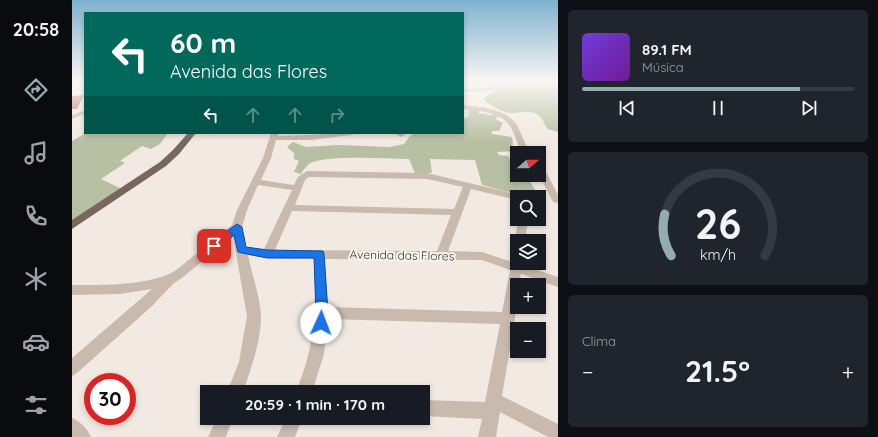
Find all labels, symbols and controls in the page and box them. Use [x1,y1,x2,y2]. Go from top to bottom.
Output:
text: 20:58 [13,18,59,41]
text: 60 m [170,25,236,60]
icon: left [104,28,156,80]
text: 89.1 FM [642,40,692,59]
text: Música [642,59,684,75]
text: Avenida das Flores [170,60,327,83]
icon: directions [22,76,50,104]
icon: previous [616,97,638,119]
icon: pause [707,97,729,119]
icon: next [798,97,820,119]
icon: left [200,104,222,126]
icon: ahead [242,104,264,126]
icon: ahead [284,104,306,126]
icon: right [326,104,348,126]
icon: music [22,139,50,167]
north arrow [510,146,546,182]
map controls [510,146,546,358]
button: search [510,190,546,226]
text: 26 [695,197,741,249]
icon: phone [22,202,50,230]
pin [197,229,231,263]
button: layers [510,234,546,270]
icon: arrive [203,235,225,257]
text: km/h [700,246,736,264]
street label: Avenida das Flores [350,247,455,263]
icon: climate [22,265,50,293]
button: + [510,278,546,314]
position arrow [300,302,342,344]
button: − [510,322,546,358]
icon: car [22,328,50,356]
text: Clima [582,333,616,349]
text: 21.5° [685,352,750,390]
text: − [582,358,593,386]
text: + [842,358,854,386]
speed limit sign: 30 [84,373,136,425]
icon: filters [22,391,50,419]
text: 20:59 · 1 min · 170 m [245,395,385,414]

